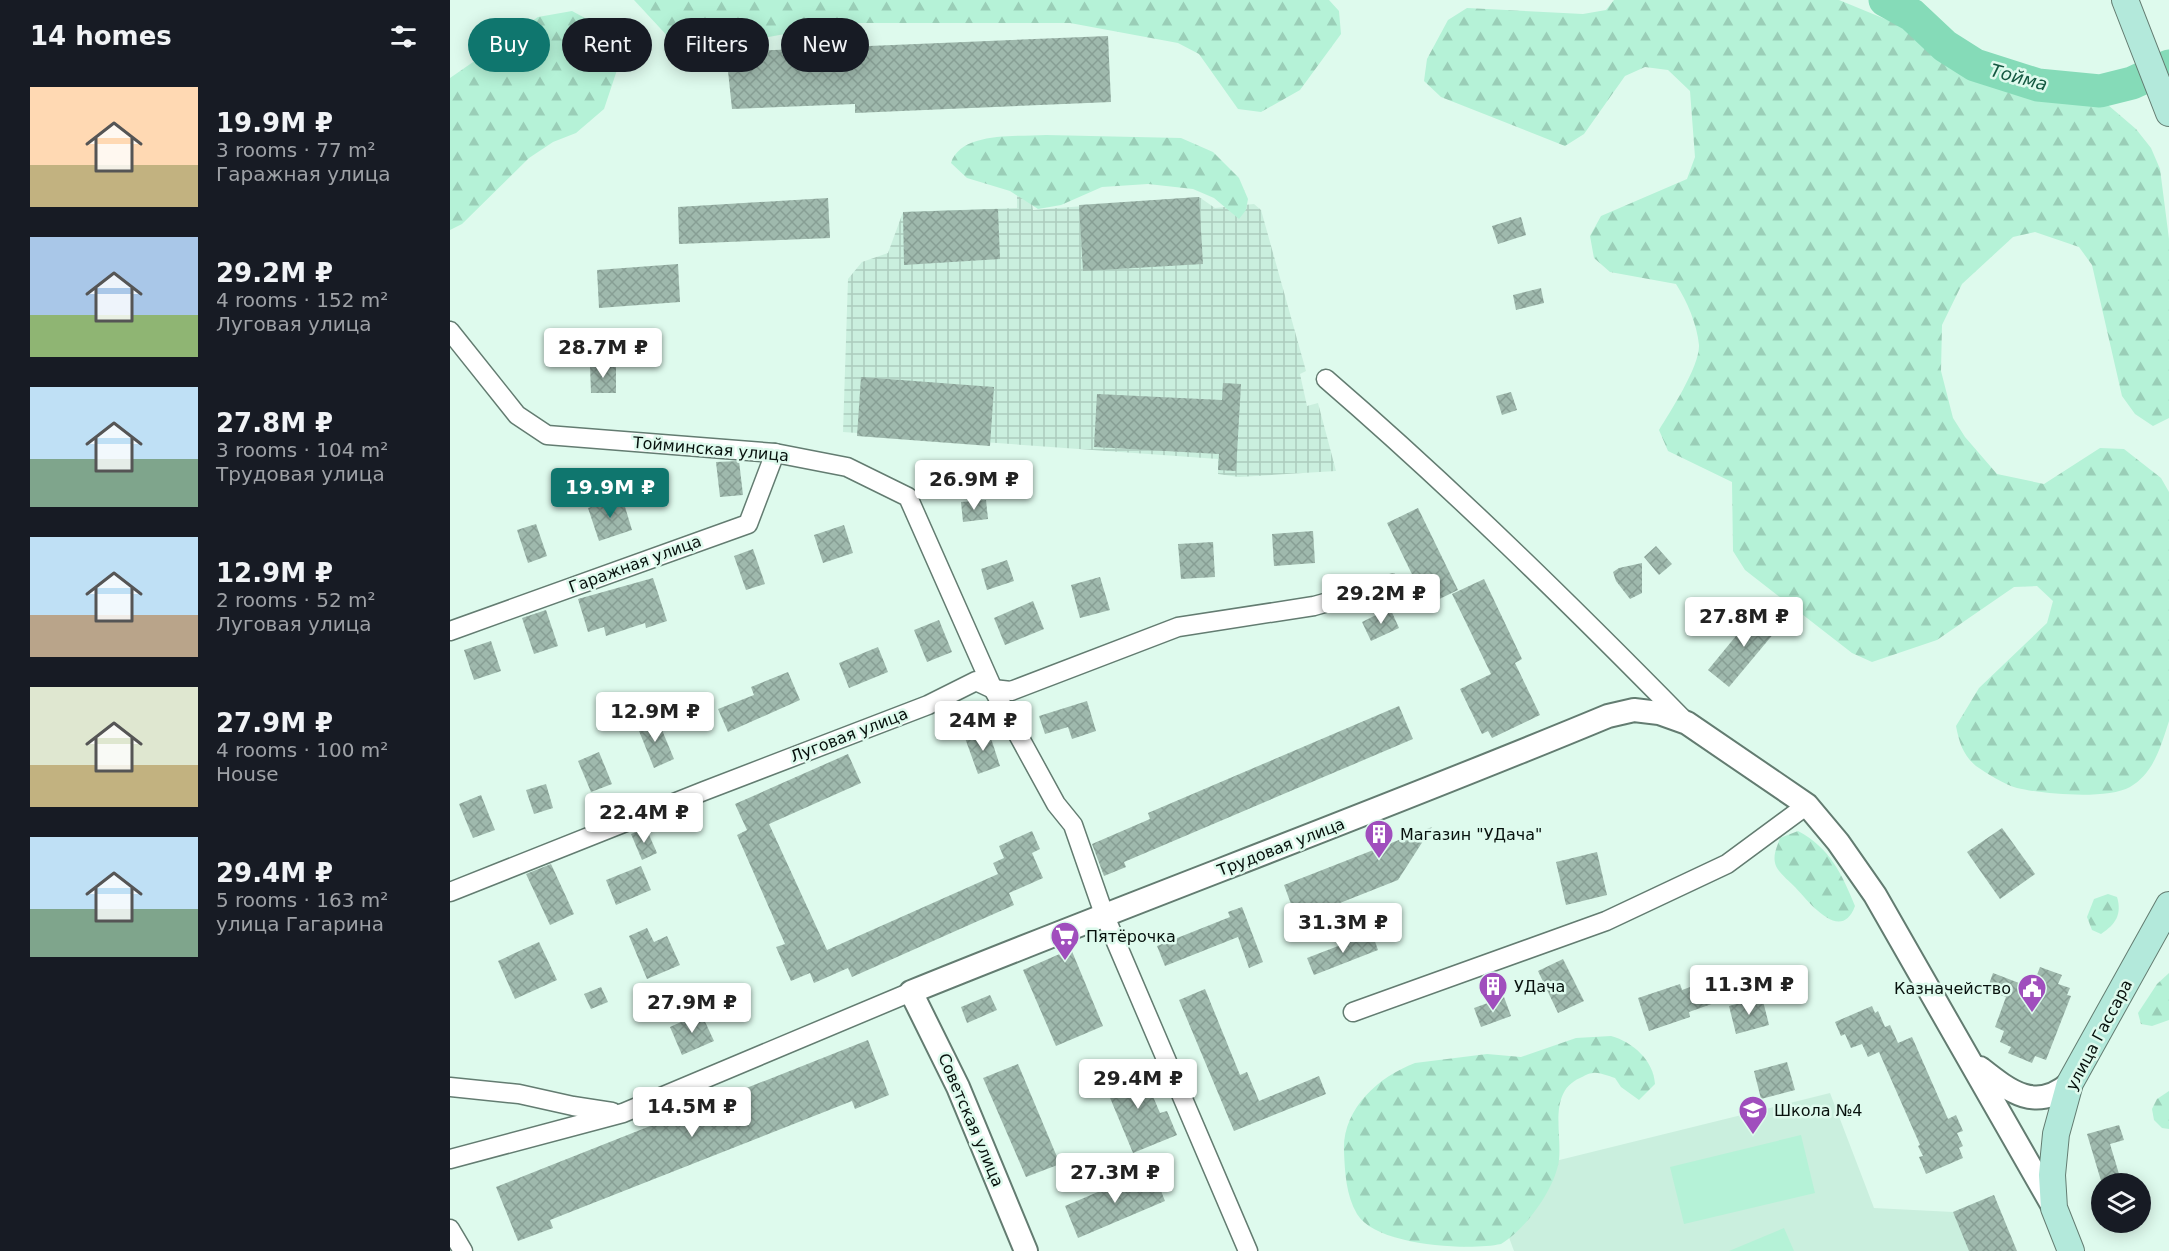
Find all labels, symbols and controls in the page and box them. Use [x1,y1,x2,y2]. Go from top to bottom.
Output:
chip: Buy [468,18,550,72]
chip: Rent [562,18,652,72]
chip: Filters [664,18,769,72]
chip: New [781,18,869,72]
icon: filters [387,20,420,53]
text: 14 homes [30,21,172,51]
water label: Тойма [1988,59,2050,95]
text: 19.9M ₽ [216,108,333,138]
icon: home [78,111,150,183]
text: 3 rooms · 77 m² [216,138,376,162]
text: Гаражная улица [216,162,391,186]
text: 29.2M ₽ [216,258,333,288]
icon: home [78,261,150,333]
text: 4 rooms · 152 m² [216,288,388,312]
text: Луговая улица [216,312,372,336]
pin: 28.7M ₽ [548,328,658,379]
text: 28.7M ₽ [558,335,648,359]
text: 27.8M ₽ [216,408,333,438]
icon: home [78,411,150,483]
street label: Тойминская улица [631,433,790,465]
text: 3 rooms · 104 m² [216,438,388,462]
pin: 26.9M ₽ [919,460,1029,511]
text: Трудовая улица [216,462,385,486]
text: 26.9M ₽ [929,467,1019,491]
pin: 19.9M ₽ [555,468,665,519]
text: 19.9M ₽ [565,475,655,499]
street label: Гаражная улица [566,531,704,597]
text: 12.9M ₽ [216,558,333,588]
icon: home [78,561,150,633]
pin: 29.2M ₽ [1326,574,1436,625]
text: 29.2M ₽ [1336,581,1426,605]
text: 2 rooms · 52 m² [216,588,376,612]
pin: 27.8M ₽ [1689,597,1799,648]
text: 27.8M ₽ [1699,604,1789,628]
text: Луговая улица [216,612,372,636]
pin: 12.9M ₽ [600,692,710,743]
text: 12.9M ₽ [610,699,700,723]
pin: 24M ₽ [941,701,1025,752]
street label: Луговая улица [788,704,910,766]
text: 27.9M ₽ [216,708,333,738]
text: 24M ₽ [949,708,1017,732]
icon: home [78,711,150,783]
text: 4 rooms · 100 m² [216,738,388,762]
text: House [216,762,279,786]
pin: 22.4M ₽ [589,793,699,844]
text: 22.4M ₽ [599,800,689,824]
street label: Трудовая улица [1214,814,1347,880]
building icon: Магазин "УДача" [1363,818,1395,860]
place label: Магазин "УДача" [1400,825,1542,844]
text: 29.4M ₽ [216,858,333,888]
icon: home [78,861,150,933]
text: 5 rooms · 163 m² [216,888,388,912]
pin: 31.3M ₽ [1288,903,1398,954]
text: 31.3M ₽ [1298,910,1388,934]
text: улица Гагарина [216,912,384,936]
supermarket icon: Пятёрочка [1049,920,1081,962]
place label: Пятёрочка [1086,927,1176,946]
pin: 11.3M ₽ [1694,965,1804,1016]
building icon: УДача [1477,970,1509,1012]
text: 11.3M ₽ [1704,972,1794,996]
public building icon: Казначейство [2016,972,2048,1014]
street label: улица Гассара [2062,976,2136,1094]
place label: УДача [1514,977,1565,996]
place label: Казначейство [1894,979,2011,998]
pin: 27.9M ₽ [637,983,747,1034]
text: 27.9M ₽ [647,990,737,1014]
street label: Советская улица [934,1050,1008,1190]
pin: 29.4M ₽ [1083,1059,1193,1110]
text: 29.4M ₽ [1093,1066,1183,1090]
pin: 14.5M ₽ [637,1087,747,1138]
text: 14.5M ₽ [647,1094,737,1118]
school or university icon: Школа №4 [1737,1094,1769,1136]
place label: Школа №4 [1774,1101,1863,1120]
pin: 27.3M ₽ [1060,1153,1170,1204]
text: 27.3M ₽ [1070,1160,1160,1184]
map controls [2091,1173,2151,1233]
button: layers [2091,1173,2151,1233]

